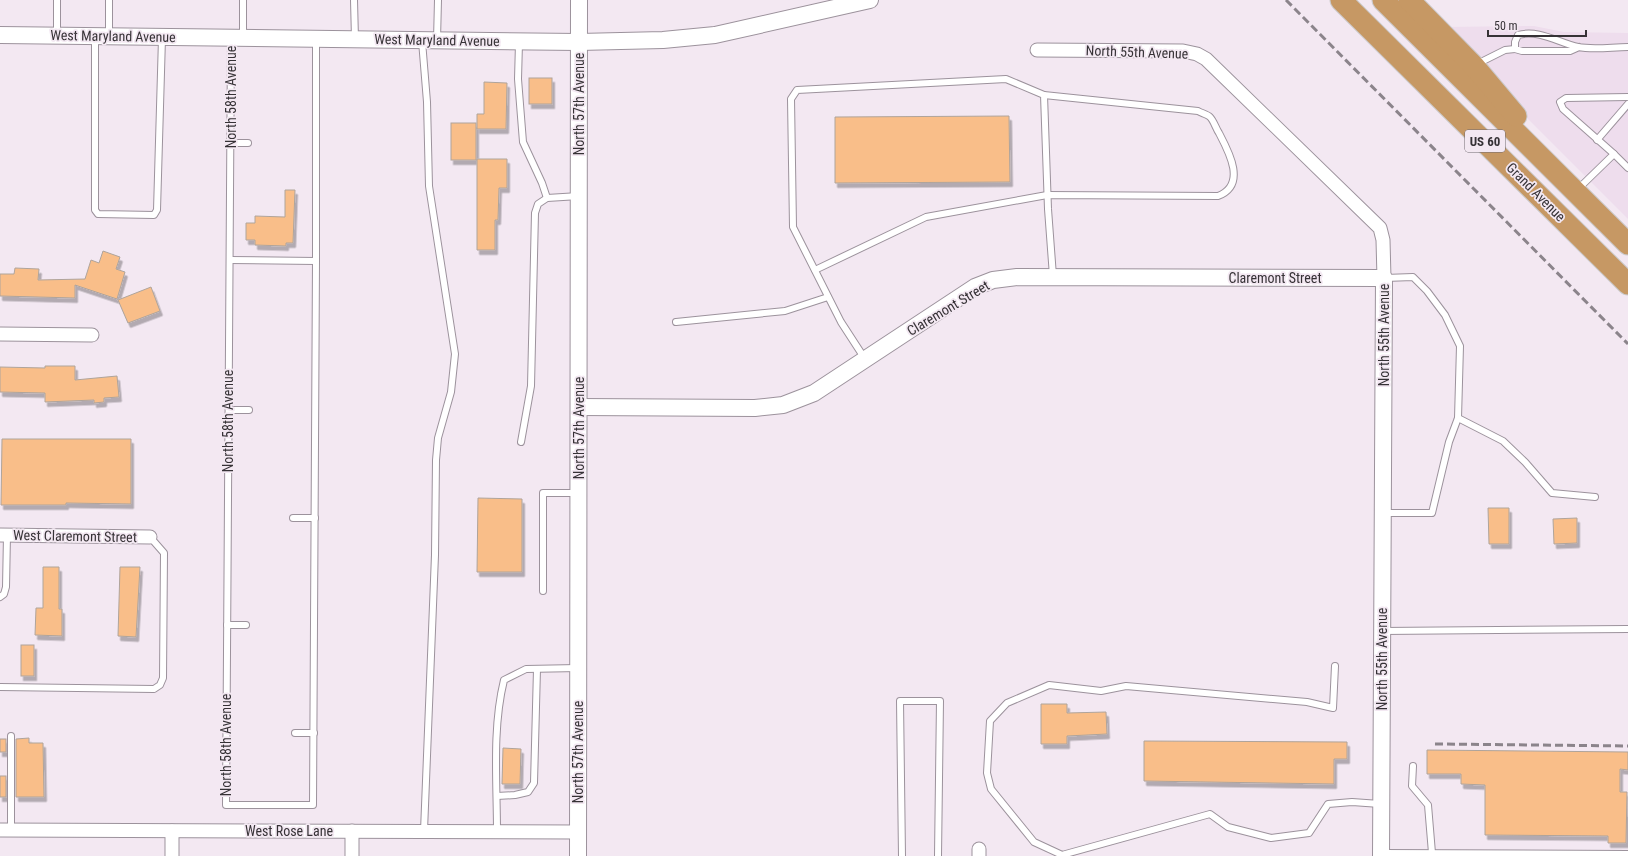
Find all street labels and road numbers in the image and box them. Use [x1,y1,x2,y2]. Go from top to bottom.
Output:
street label: West Maryland Avenue [50,27,176,45]
street label: West Maryland Avenue [374,31,500,49]
street label: North 55th Avenue [1085,42,1189,62]
street label: North 58th Avenue [223,45,239,148]
street label: North 57th Avenue [571,52,587,155]
road number: US 60 [1465,130,1505,152]
street label: Grand Avenue [1503,159,1569,225]
street label: Claremont Street [1228,270,1322,286]
street label: Claremont Street [904,277,992,339]
street label: North 55th Avenue [1376,283,1392,386]
street label: North 58th Avenue [220,369,236,472]
street label: North 57th Avenue [571,376,587,479]
street label: West Claremont Street [13,527,137,545]
street label: North 55th Avenue [1374,607,1390,710]
street label: North 58th Avenue [218,693,234,796]
street label: North 57th Avenue [570,700,586,803]
street label: West Rose Lane [245,823,333,839]

